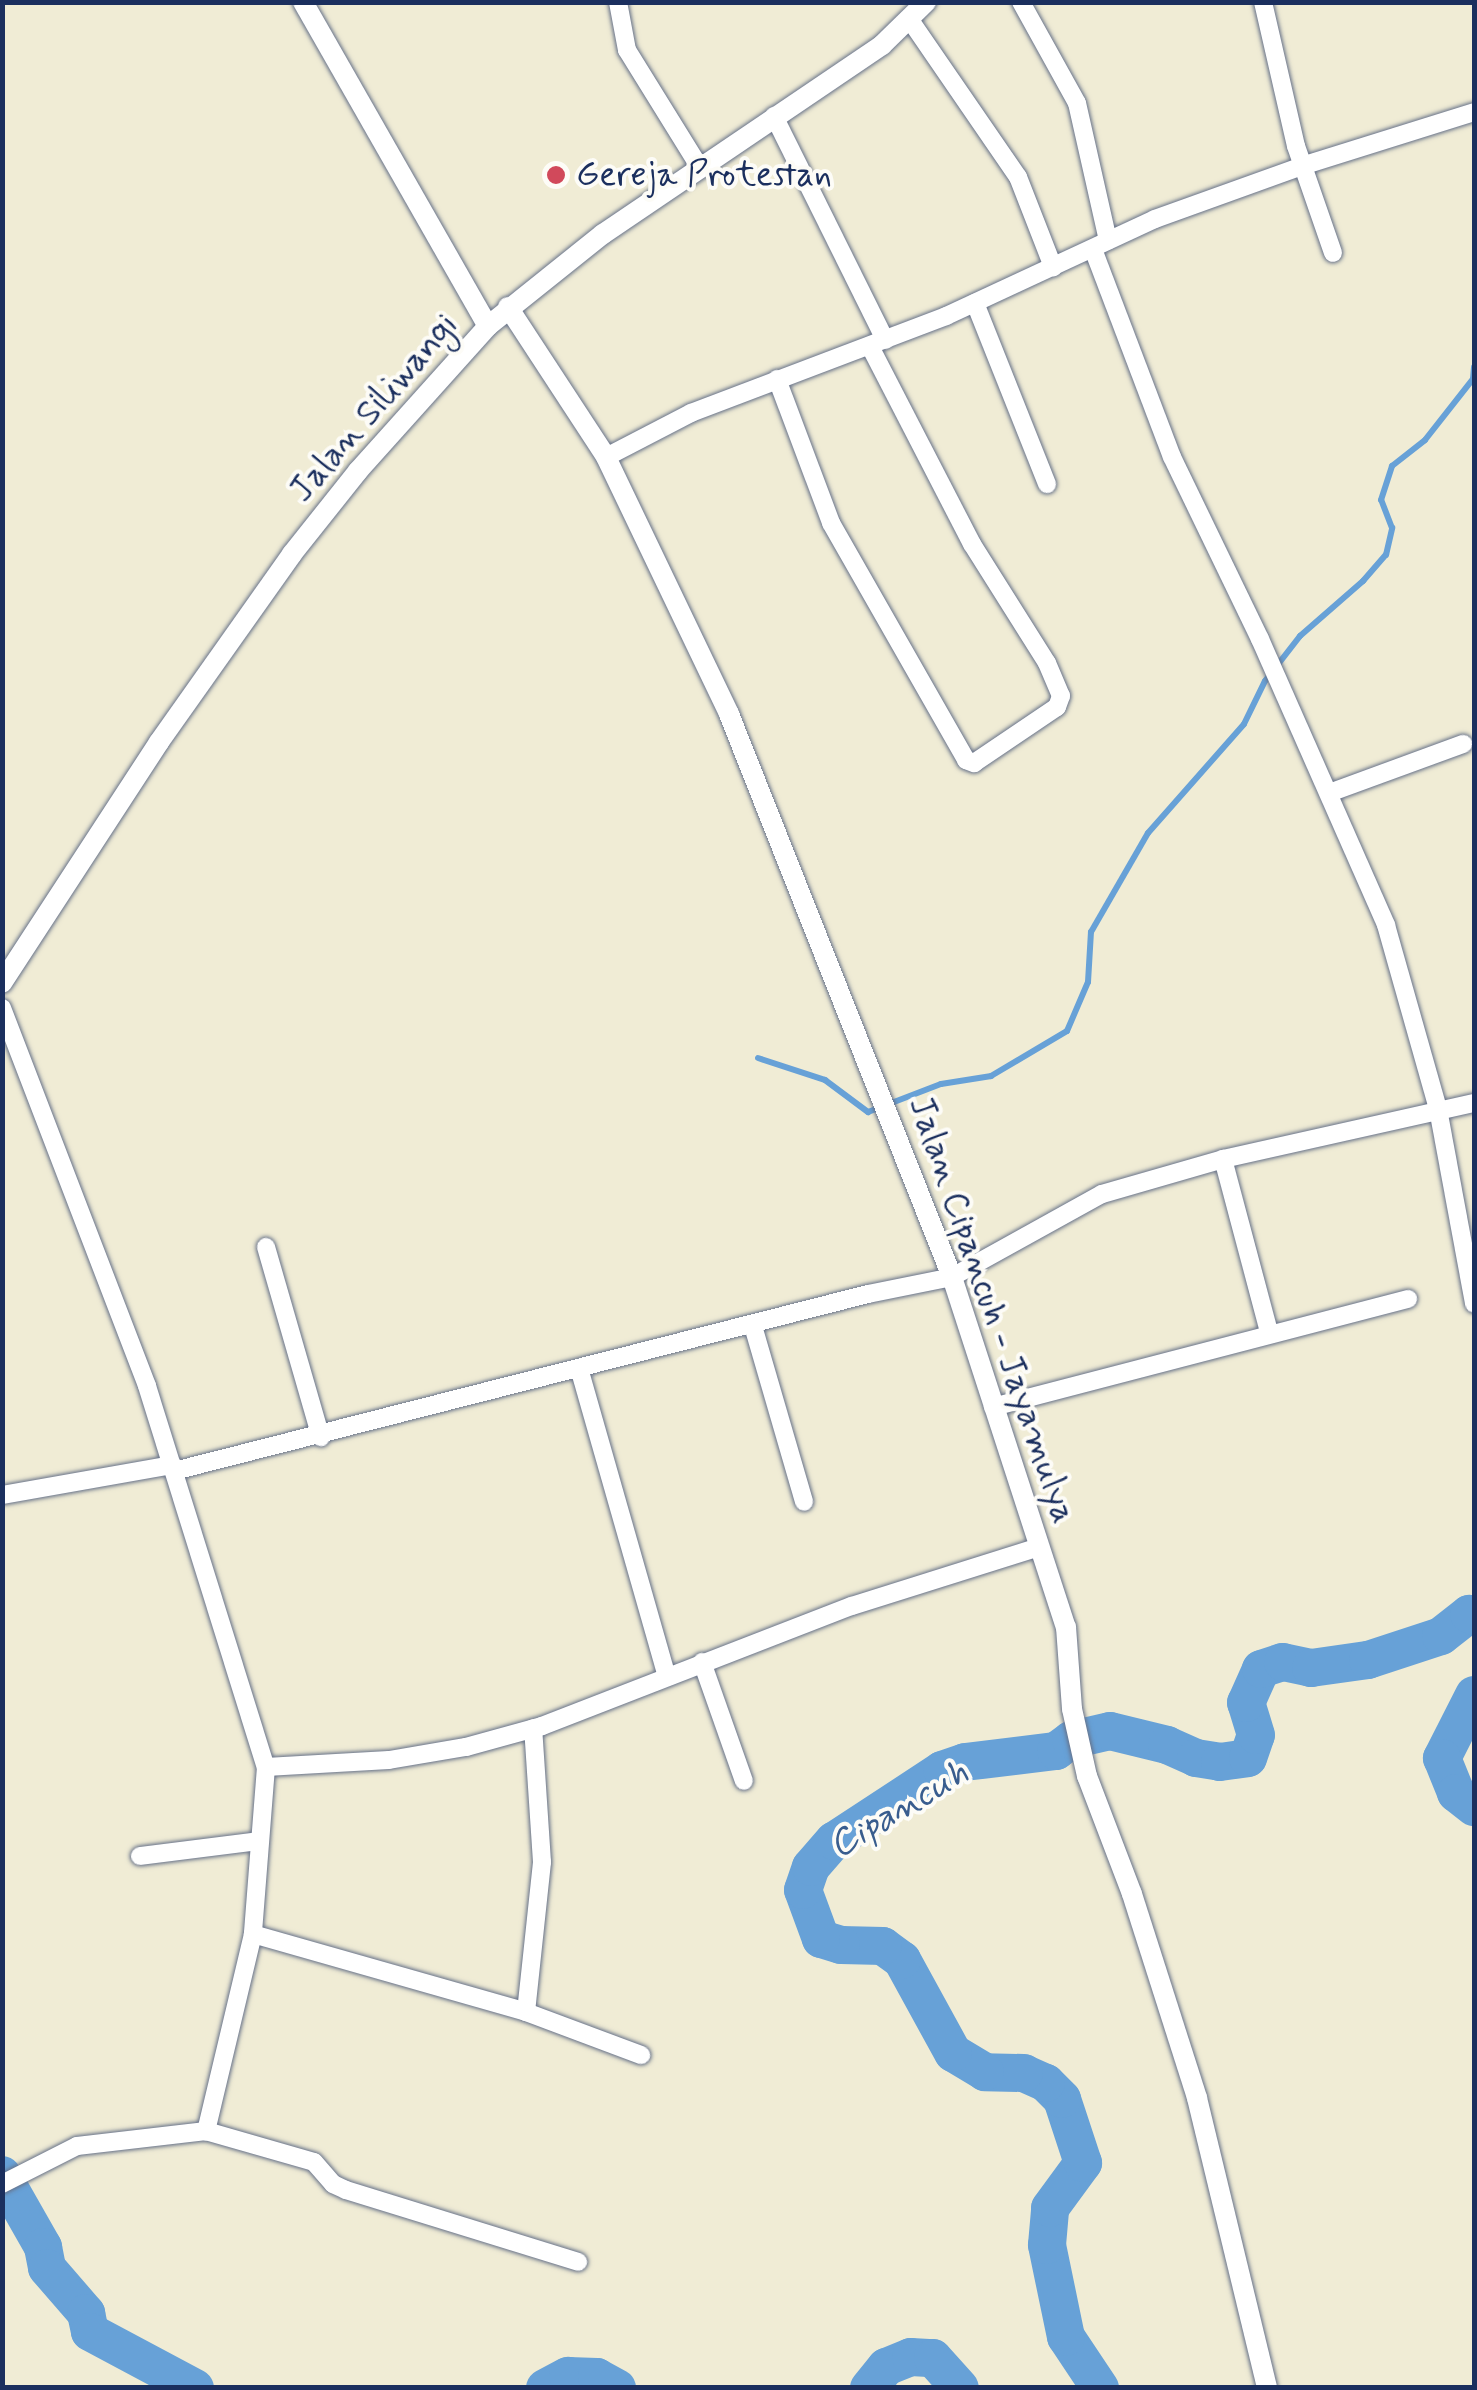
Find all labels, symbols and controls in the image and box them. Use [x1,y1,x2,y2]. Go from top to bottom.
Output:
place label: Gereja Protestan [576,154,832,196]
marker: Gereja Protestan [545,164,567,186]
street label: Jalan Siliwangi [281,305,467,511]
street label: Jalan Cipancuh - Jayamulya [898,1089,1086,1531]
water label: Cipancuh [821,1751,977,1869]

